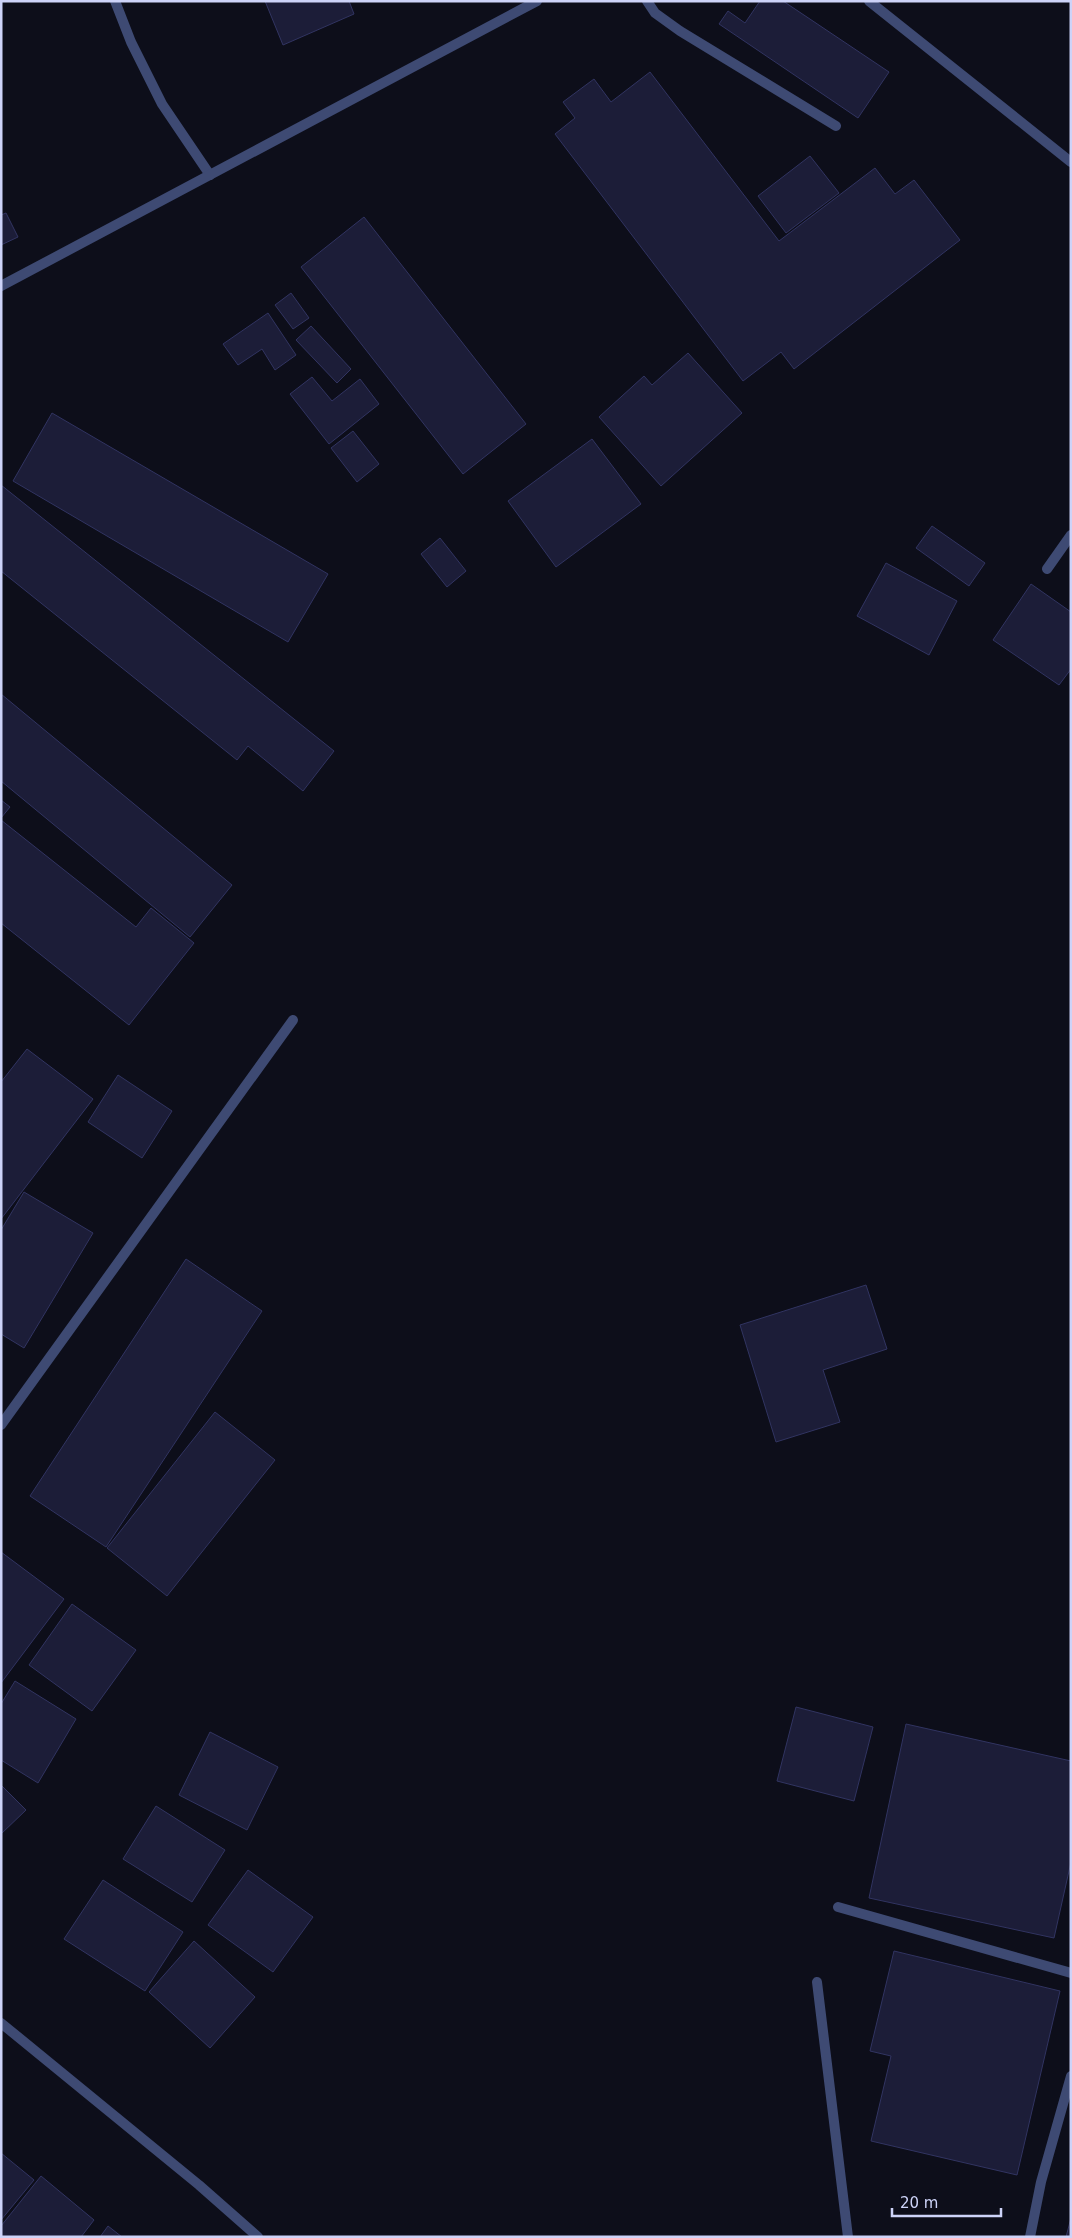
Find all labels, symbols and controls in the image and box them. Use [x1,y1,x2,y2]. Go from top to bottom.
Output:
scale bar [892,2186,1001,2218]
text: 20 m [900,2194,938,2212]

